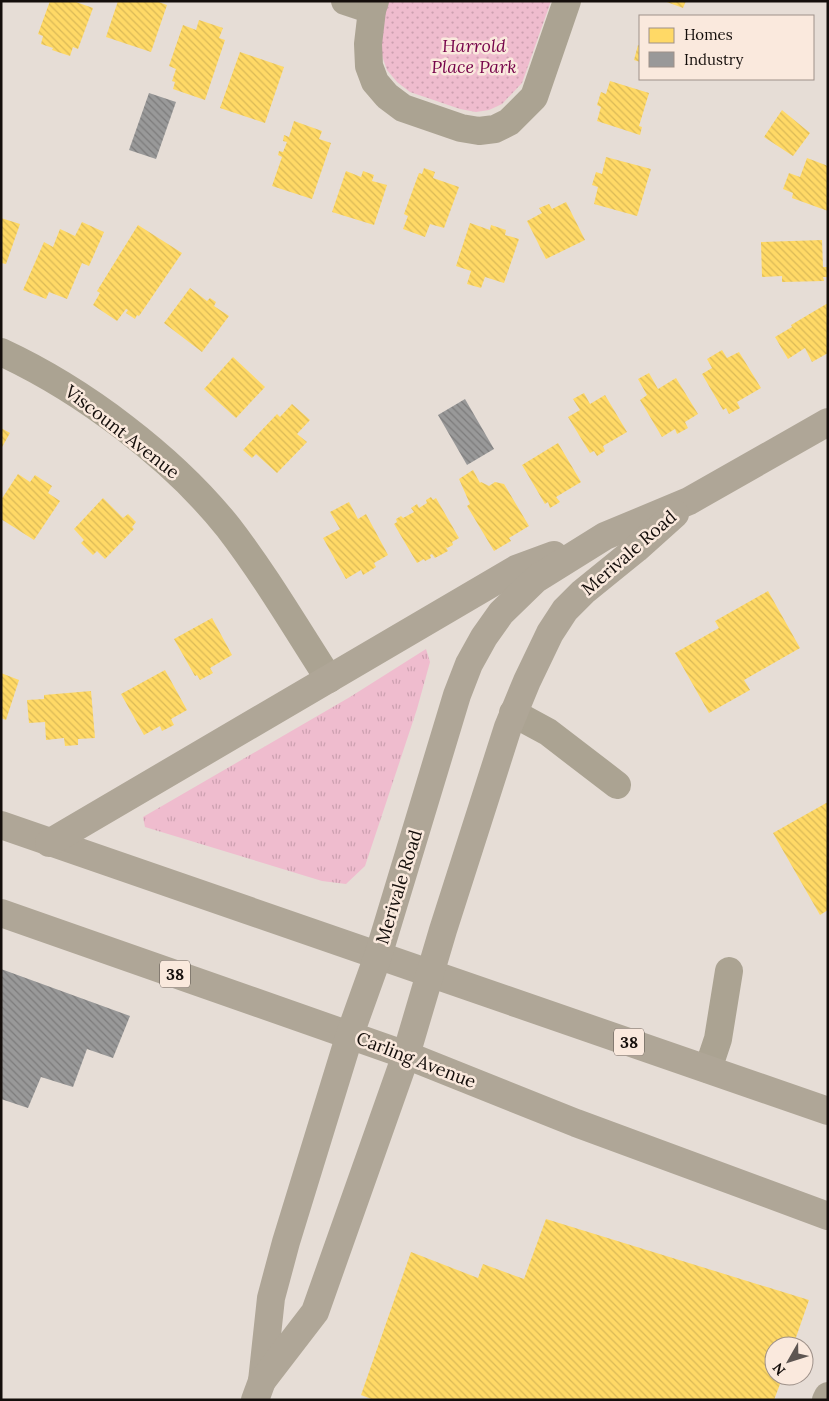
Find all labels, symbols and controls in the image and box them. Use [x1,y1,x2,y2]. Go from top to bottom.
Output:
legend [639,15,814,80]
text: Homes [684,25,733,44]
park label: Harrold Place Park [431,34,517,78]
text: Industry [684,50,743,69]
street label: Viscount Avenue [60,379,184,484]
street label: Merivale Road [576,505,681,600]
street label: Merivale Road [370,827,427,947]
road number: 38 [160,961,190,988]
street label: Carling Avenue [353,1026,479,1093]
road number: 38 [614,1028,644,1056]
north arrow [764,1336,814,1386]
text: N [768,1359,789,1379]

